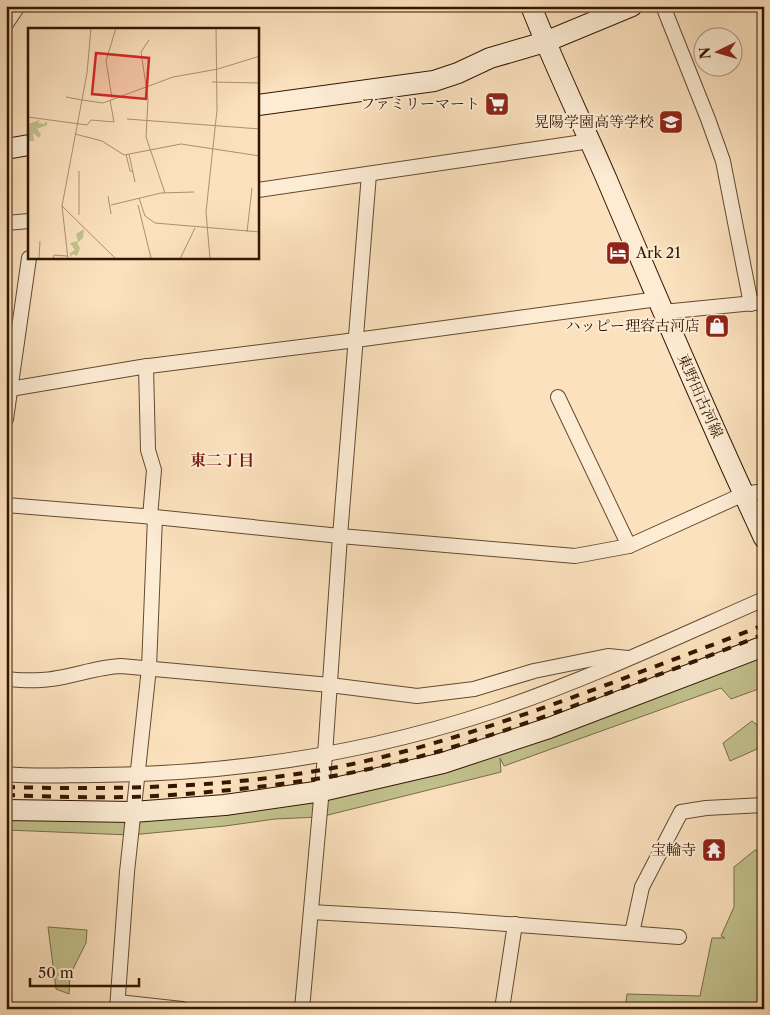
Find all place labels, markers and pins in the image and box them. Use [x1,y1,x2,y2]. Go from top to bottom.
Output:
supermarket icon: ファミリーマート [484,91,510,117]
place label: ファミリーマート [360,94,480,113]
school or university icon: 晃陽学園高等学校 [658,109,684,135]
place label: 晃陽学園高等学校 [534,112,654,131]
hotel icon: Ark 21 [605,240,631,266]
place label: Ark 21 [635,243,681,262]
shop icon: ハッピー理容古河店 [704,313,730,339]
place label: ハッピー理容古河店 [566,316,700,335]
temple icon: 宝輪寺 [701,837,727,863]
place label: 宝輪寺 [651,840,696,859]

